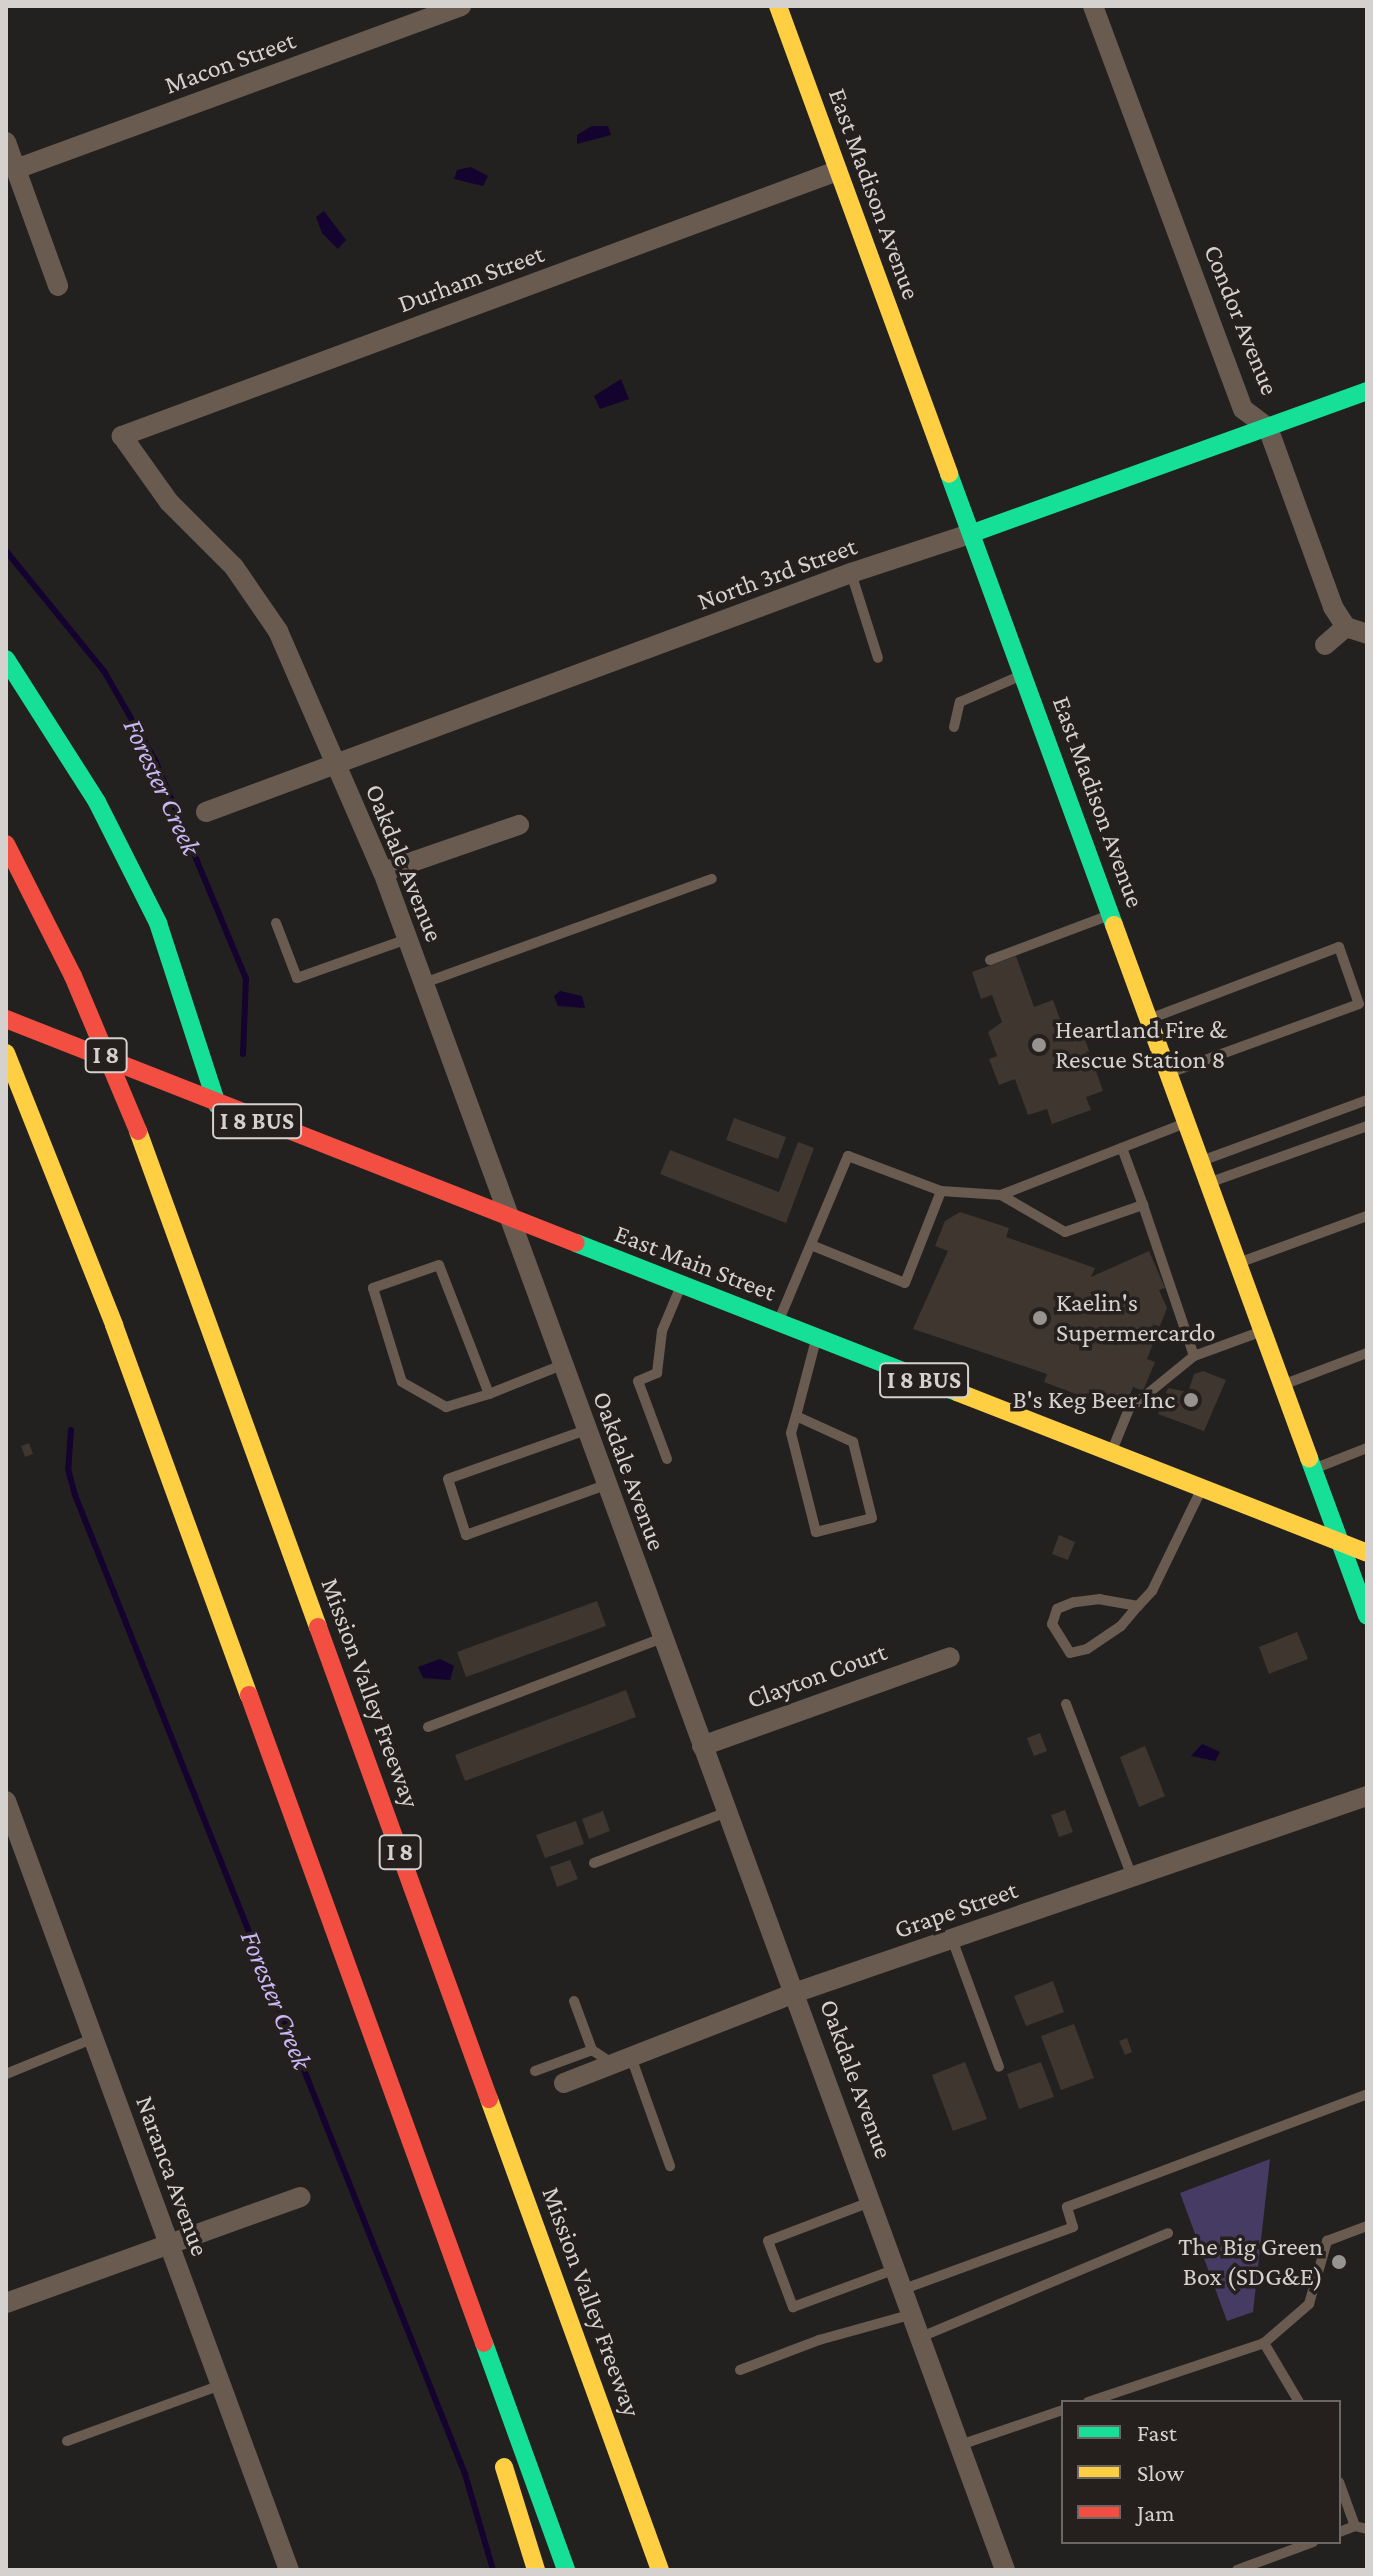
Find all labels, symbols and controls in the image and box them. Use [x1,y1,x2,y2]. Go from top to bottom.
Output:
street label: Macon Street [160,25,300,101]
street label: East Madison Avenue [821,84,927,304]
street label: Durham Street [394,238,548,320]
street label: Condor Avenue [1197,240,1285,400]
street label: North 3rd Street [693,531,861,617]
street label: East Madison Avenue [1045,692,1151,912]
water label: Forester Creek [116,713,208,861]
street label: Oakdale Avenue [358,780,450,946]
place label: Heartland Fire & Rescue Station 8 [1055,1014,1227,1076]
road number: I 8 [84,1035,128,1075]
marker: Heartland Fire & Rescue Station 8 [1030,1036,1048,1054]
road number: I 8 BUS [211,1101,303,1141]
street label: East Main Street [610,1218,780,1308]
place label: Kaelin's Supermercardo [1056,1287,1215,1348]
marker: Kaelin's Supermercardo [1031,1309,1049,1327]
road number: I 8 BUS [878,1360,970,1400]
place label: B's Keg Beer Inc [1012,1384,1175,1416]
street label: Oakdale Avenue [586,1387,672,1555]
marker: B's Keg Beer Inc [1182,1391,1200,1409]
street label: Mission Valley Freeway [314,1574,426,1812]
street label: Clayton Court [743,1636,891,1716]
road number: I 8 [378,1832,422,1872]
street label: Grape Street [890,1874,1022,1946]
water label: Forester Creek [233,1926,319,2074]
street label: Oakdale Avenue [813,1995,899,2163]
street label: Naranca Avenue [129,2092,215,2260]
street label: Mission Valley Freeway [535,2183,647,2421]
place label: The Big Green Box (SDG&E) [1178,2231,1323,2292]
marker: The Big Green Box (SDG&E) [1330,2253,1348,2271]
legend [1061,2400,1341,2544]
text: Fast [1137,2419,1177,2446]
text: Slow [1137,2459,1184,2486]
text: Jam [1137,2499,1175,2526]

